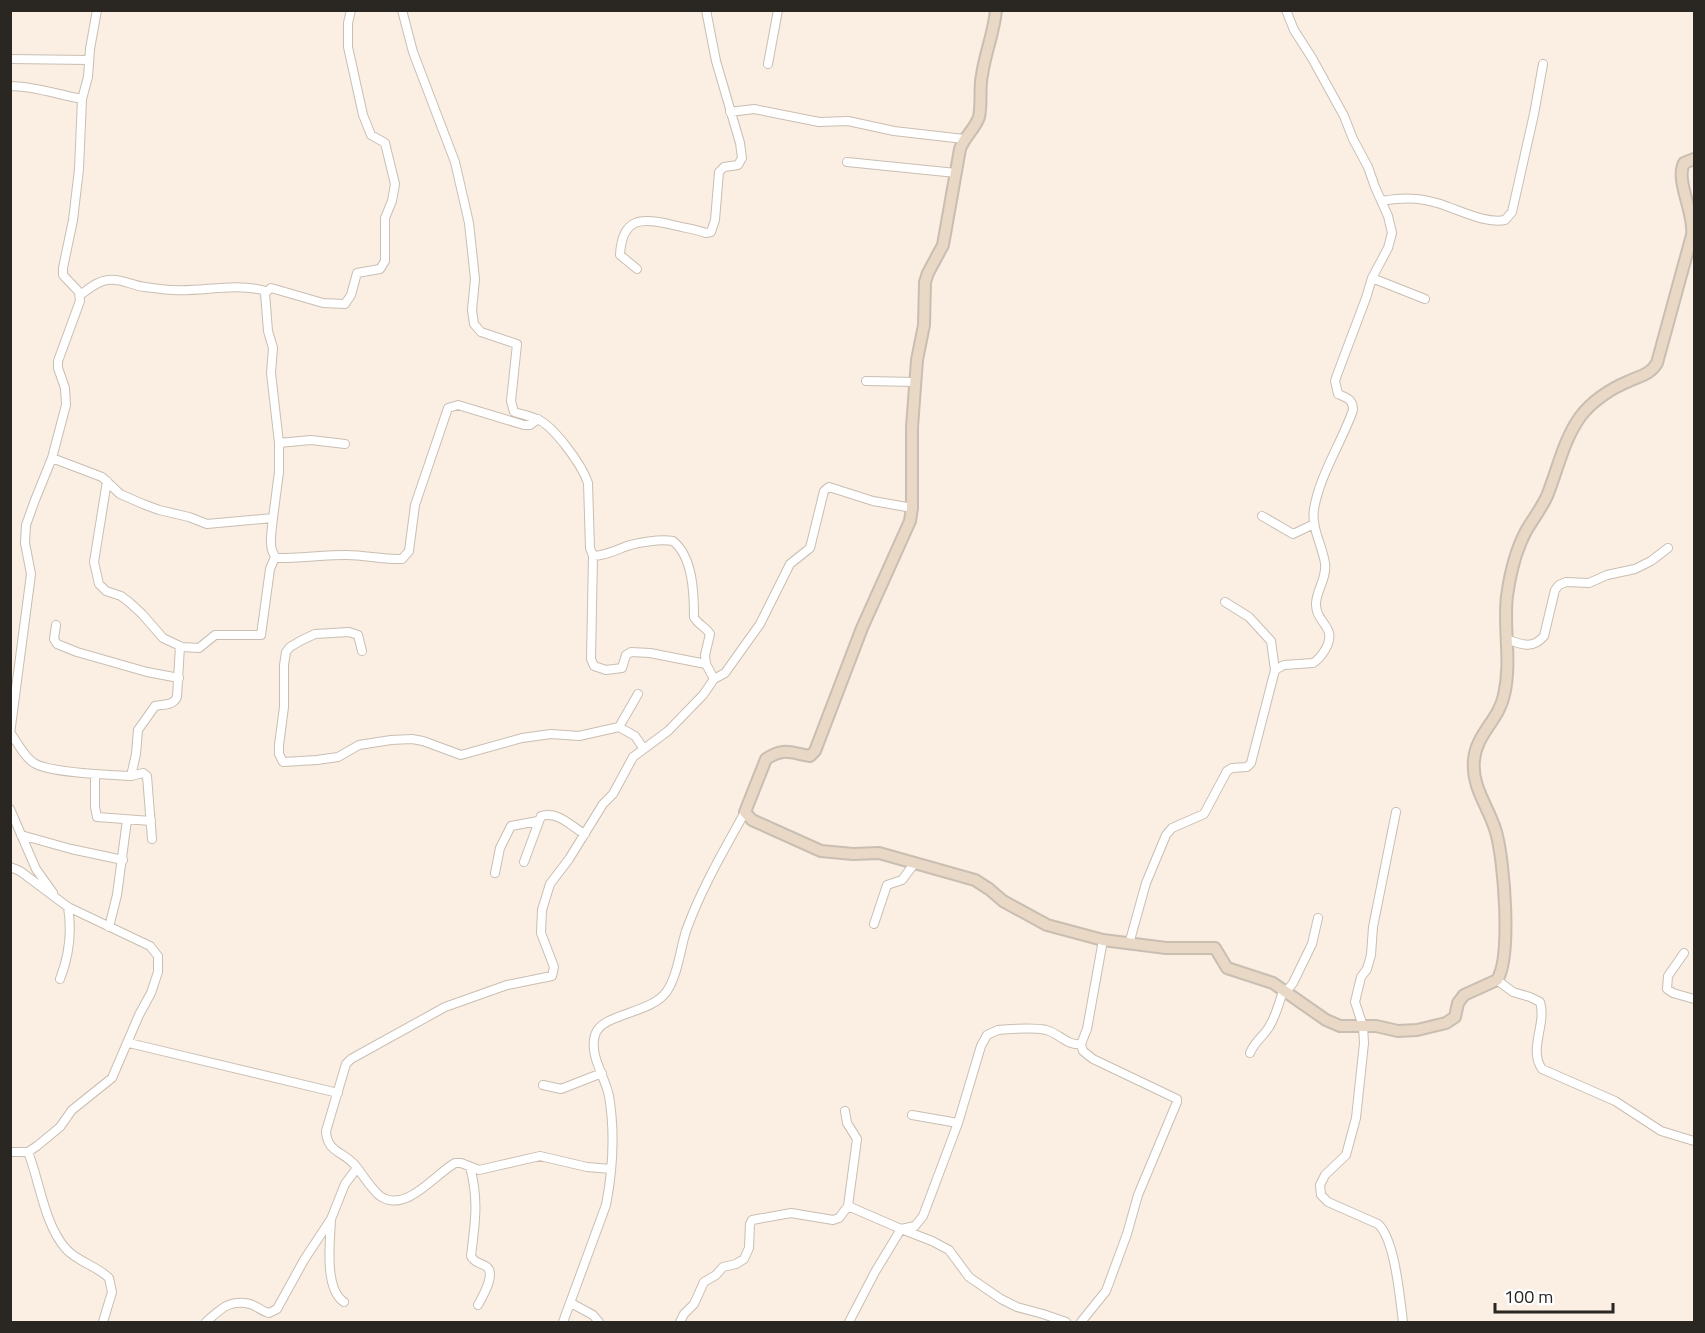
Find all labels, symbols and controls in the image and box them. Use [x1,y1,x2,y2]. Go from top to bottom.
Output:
scale bar [1495,1276,1614,1314]
text: 100 m [1504,1283,1553,1310]

